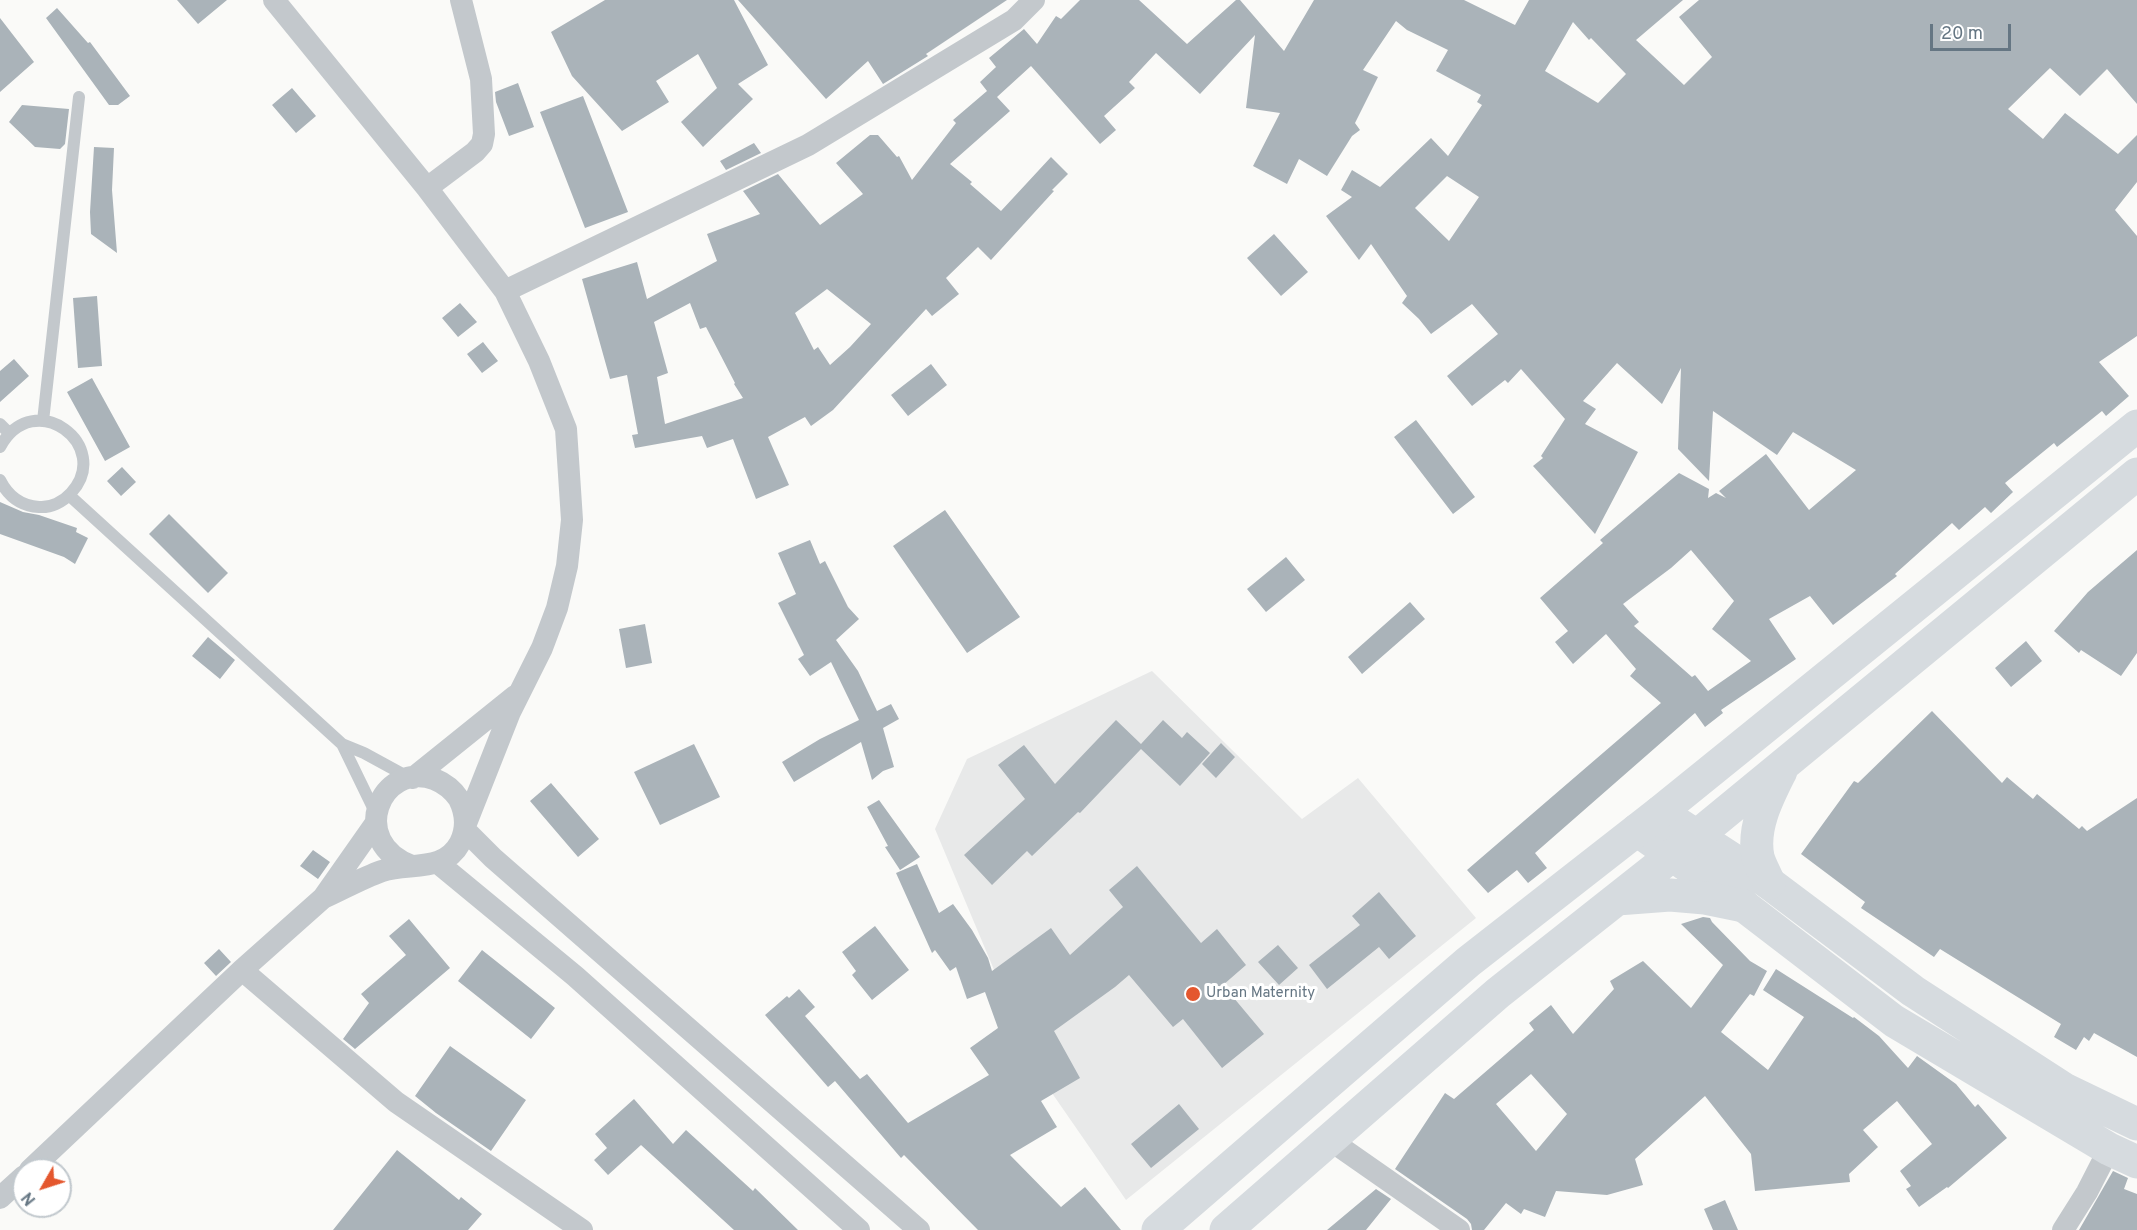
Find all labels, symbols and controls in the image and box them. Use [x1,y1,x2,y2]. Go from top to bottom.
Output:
scale bar [1933,12,2014,50]
text: 20 m [1941,23,1983,46]
marker: Urban Maternity [1184,985,1202,1003]
place label: Urban Maternity [1206,985,1315,1003]
north arrow [12,1158,72,1218]
text: N [18,1187,41,1209]

